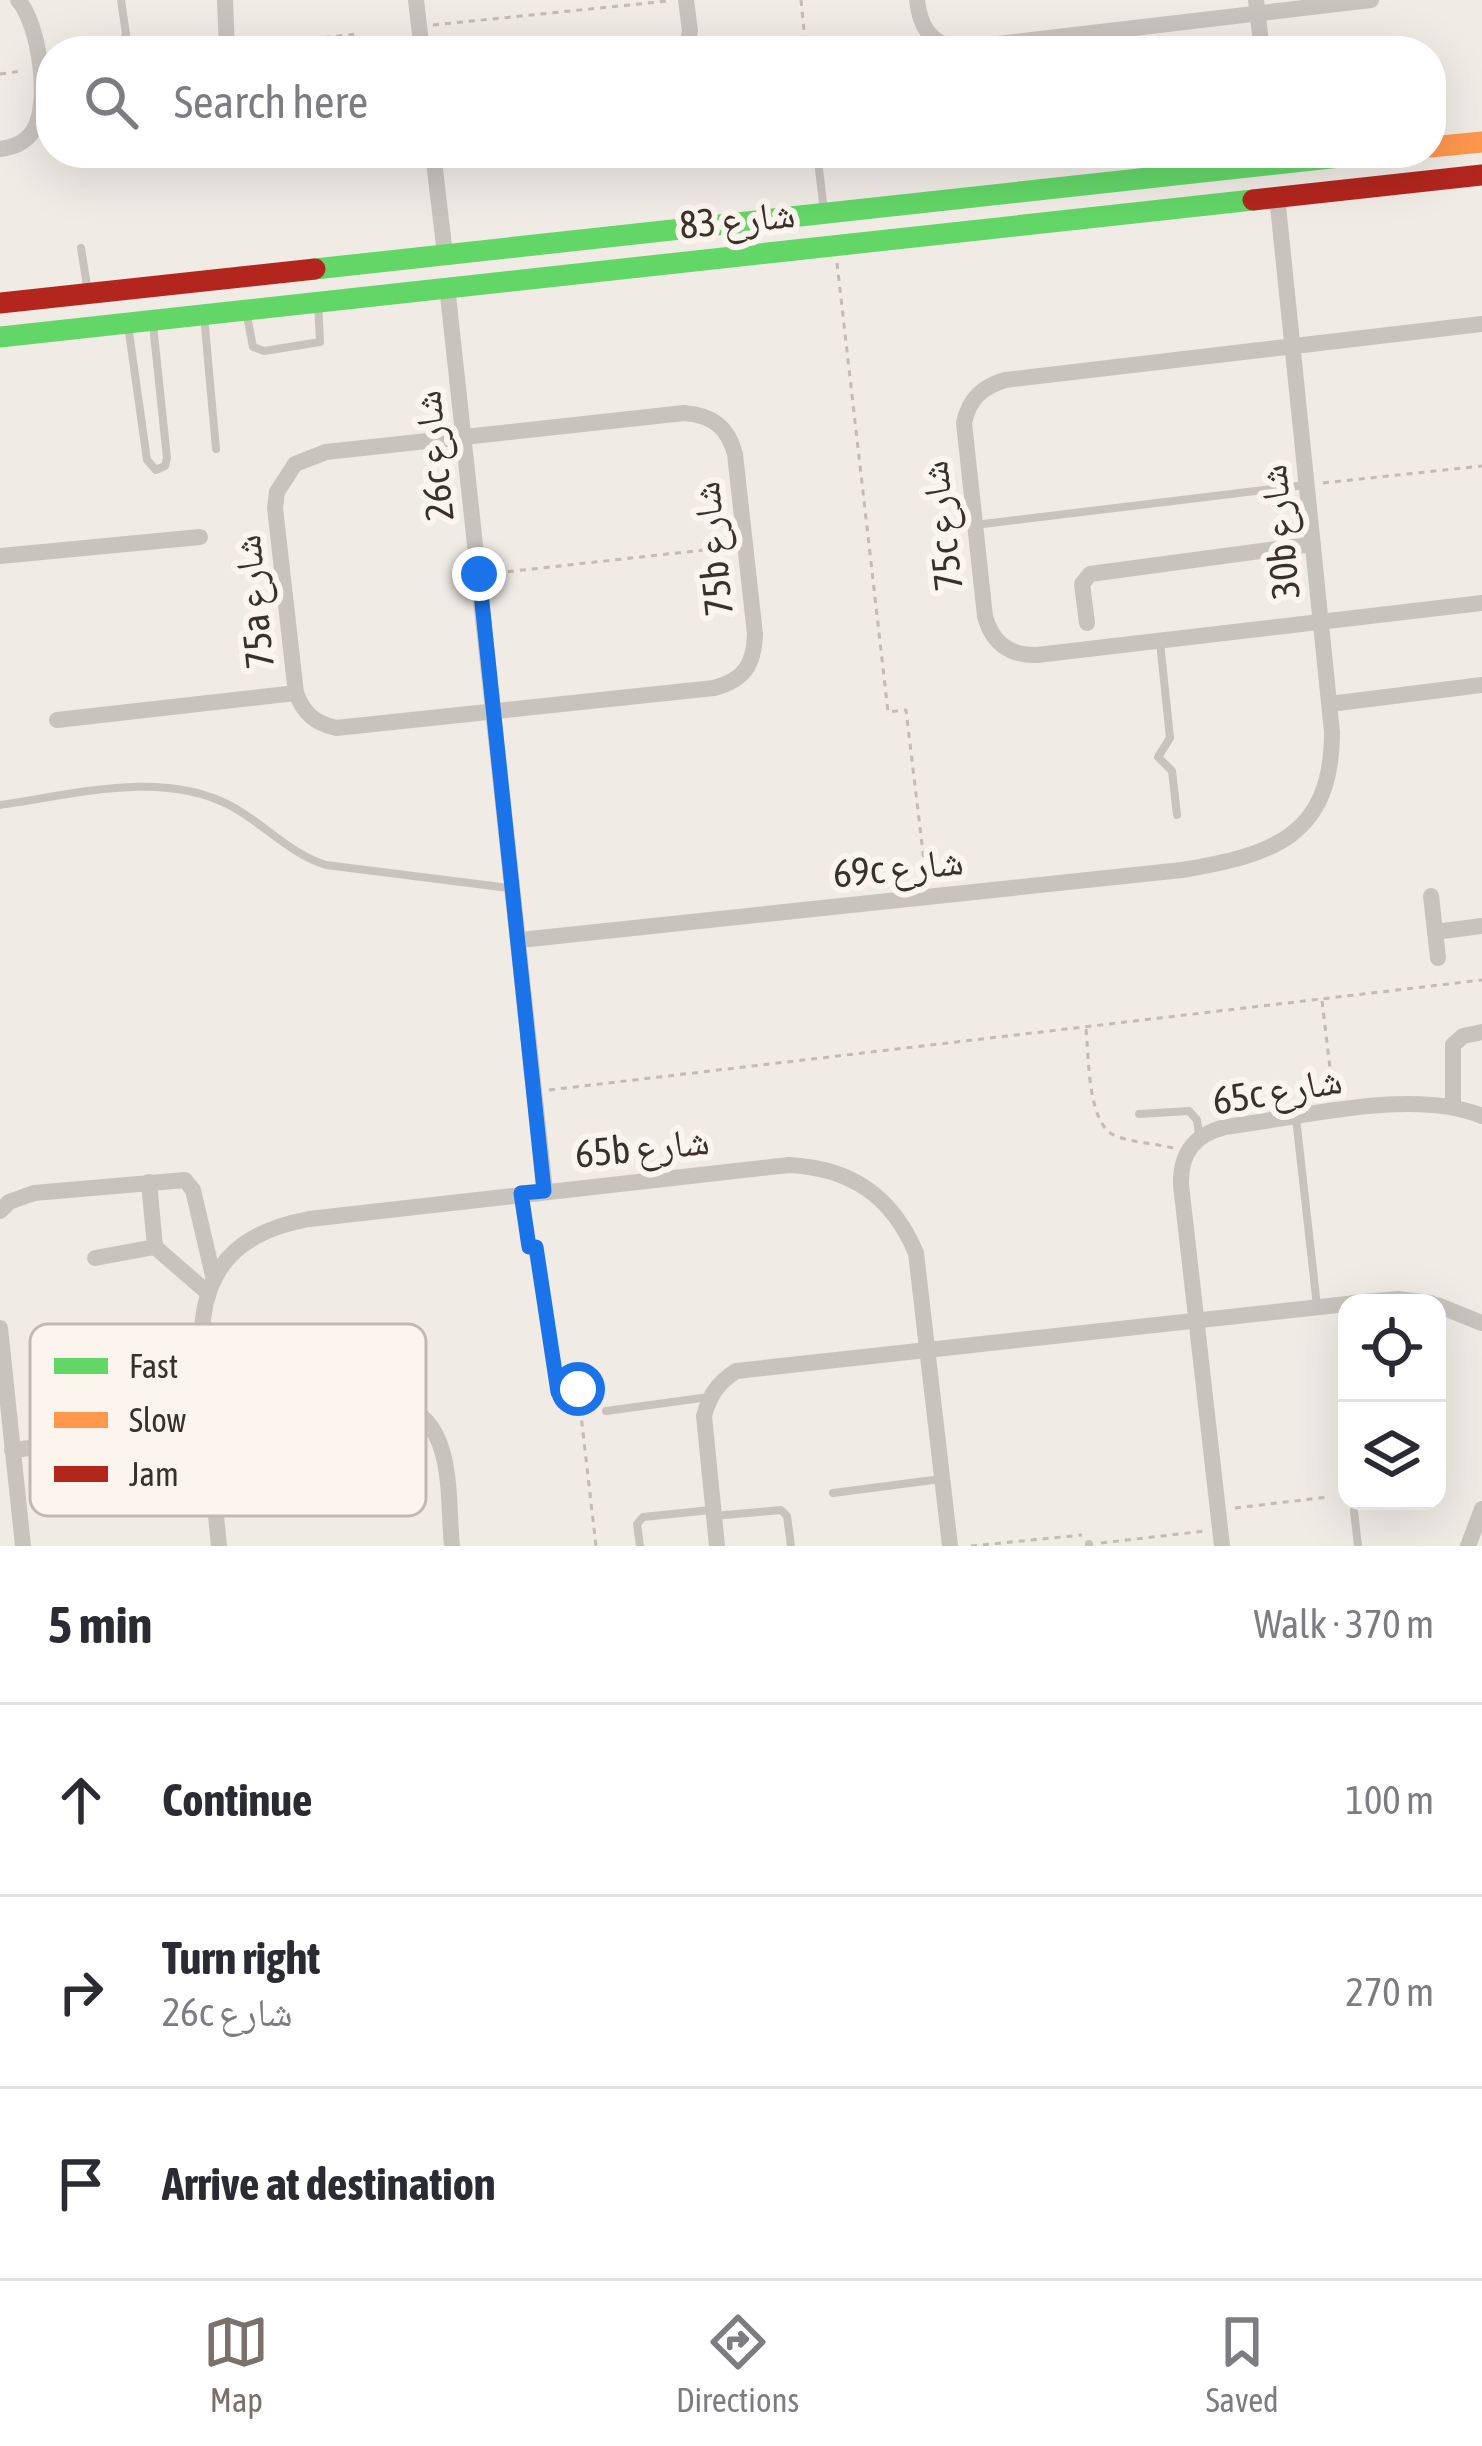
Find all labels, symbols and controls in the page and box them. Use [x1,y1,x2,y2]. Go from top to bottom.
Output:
search box [36,36,1446,168]
icon: search [78,69,144,135]
text: Search here [174,76,368,128]
street label: شارع 83 [677,191,797,250]
street label: 26c شارع [404,388,465,523]
street label: 75c شارع [911,458,974,593]
street label: 30b شارع [1250,462,1311,601]
street label: 75b شارع [683,479,744,618]
street label: 75a شارع [224,533,285,671]
route end [452,547,506,601]
street label: 69c شارع [831,838,966,899]
street label: 65c شارع [1209,1057,1346,1126]
street label: 65b شارع [573,1118,712,1179]
map controls [1338,1294,1446,1510]
button: locate [1338,1294,1446,1402]
legend [30,1324,426,1516]
text: Fast [129,1347,178,1385]
route start [551,1362,605,1416]
text: Slow [129,1401,186,1439]
button: layers [1338,1402,1446,1510]
text: Jam [129,1455,179,1493]
text: 5 min [48,1595,152,1654]
text: Walk · 370 m [1254,1602,1434,1646]
icon: ahead [48,1767,114,1833]
text: Continue [162,1774,313,1826]
text: 100 m [1346,1778,1434,1822]
text: Turn right [162,1932,320,1984]
icon: right [48,1959,114,2025]
text: 270 m [1346,1970,1434,2014]
text: 26c شارع [162,1990,293,2034]
icon: arrive [48,2151,114,2217]
text: Arrive at destination [162,2158,496,2210]
tab: Map [203,2309,269,2419]
tab: Directions [676,2309,799,2419]
tab: Saved [1206,2309,1279,2419]

